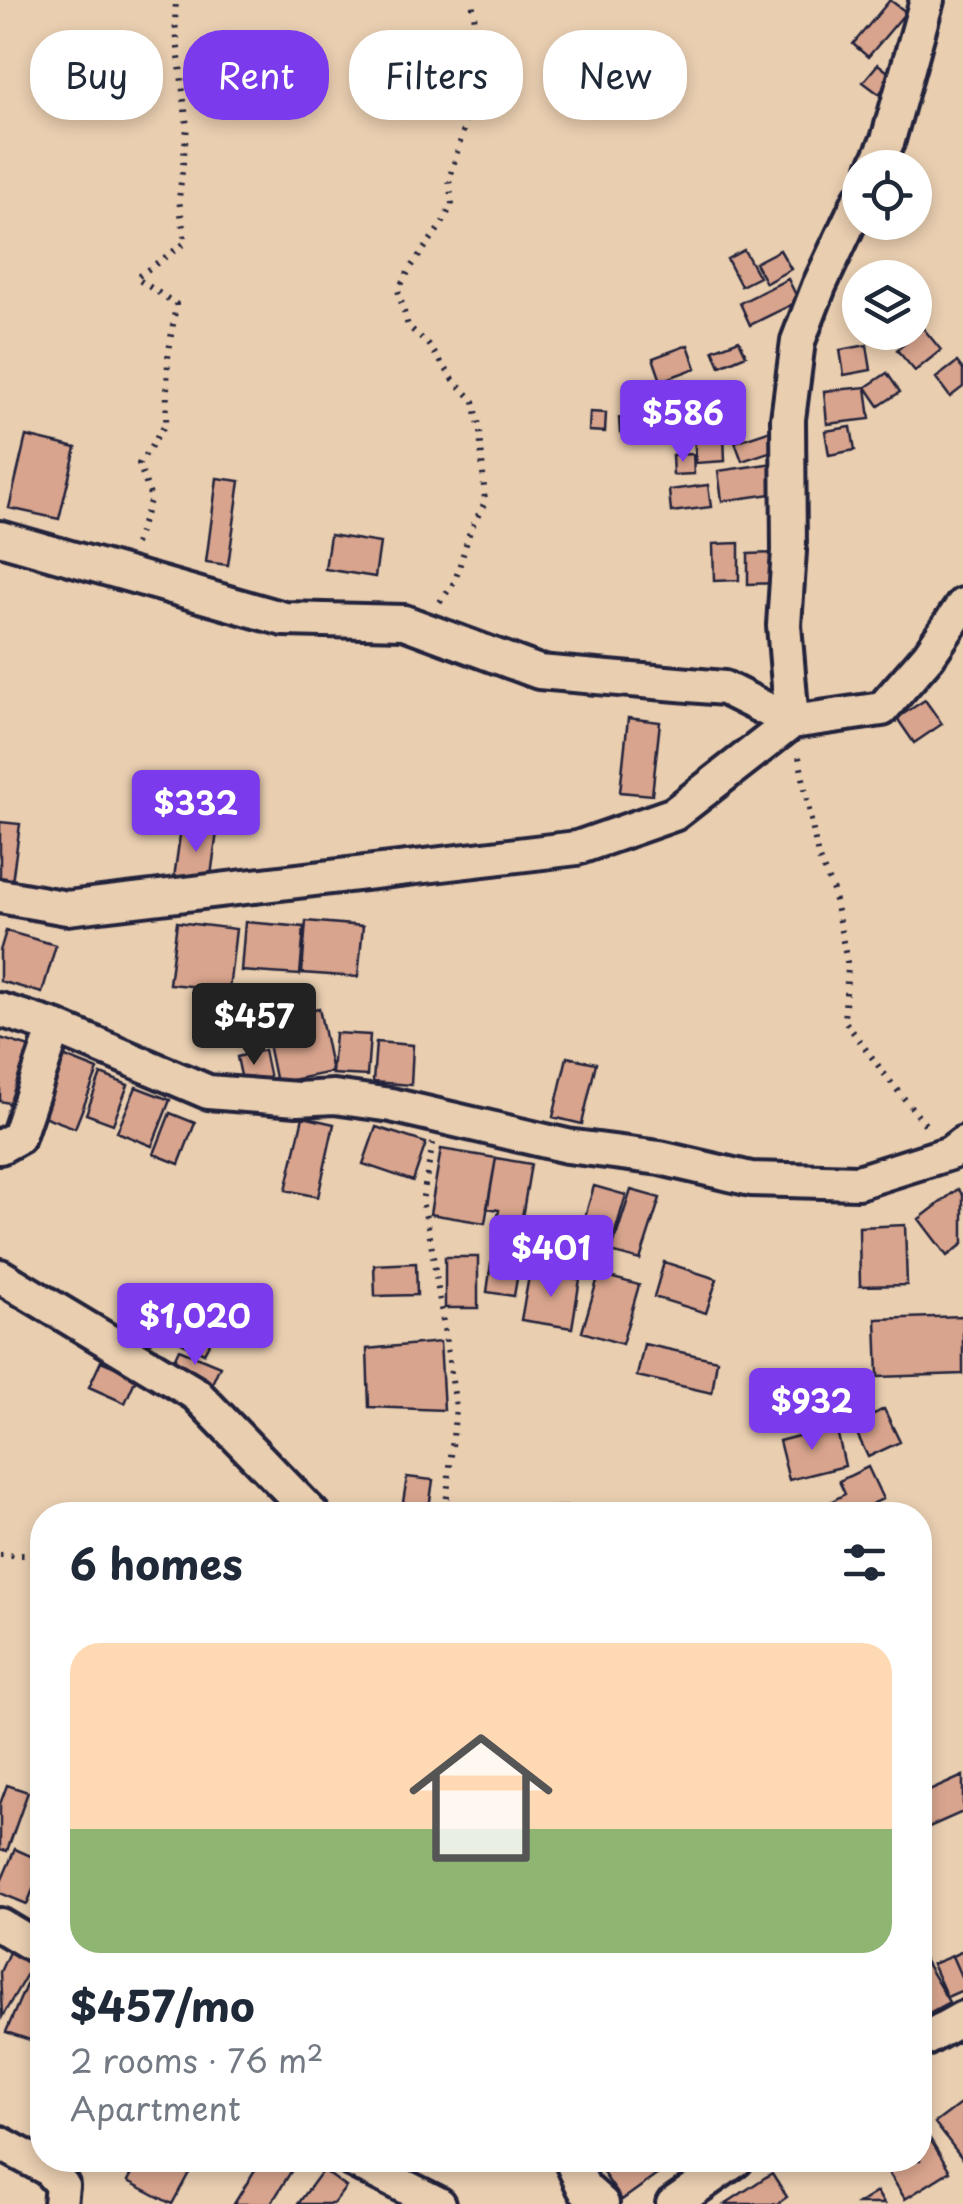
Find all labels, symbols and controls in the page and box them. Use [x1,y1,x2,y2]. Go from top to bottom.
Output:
chip: Buy [30,30,163,120]
chip: Rent [183,30,329,120]
chip: Filters [349,30,523,120]
chip: New [543,30,687,120]
map controls [842,150,932,350]
button: locate [842,150,932,240]
button: layers [842,260,932,350]
pin: $586 [624,380,742,465]
text: $586 [642,388,724,436]
pin: $332 [137,770,255,855]
text: $332 [154,778,238,826]
pin: $457 [195,983,313,1068]
text: $457 [214,991,294,1039]
pin: $401 [492,1215,610,1300]
text: $401 [511,1223,591,1271]
pin: $1,020 [114,1283,276,1368]
text: $1,020 [139,1291,251,1339]
pin: $932 [753,1368,871,1453]
text: $932 [771,1376,853,1424]
text: 6 homes [70,1531,243,1594]
icon: filters [837,1535,892,1590]
icon: home [391,1708,571,1888]
text: $457/mo [70,1973,255,2036]
text: 2 rooms · 76 m² [70,2036,324,2084]
text: Apartment [70,2084,241,2132]

